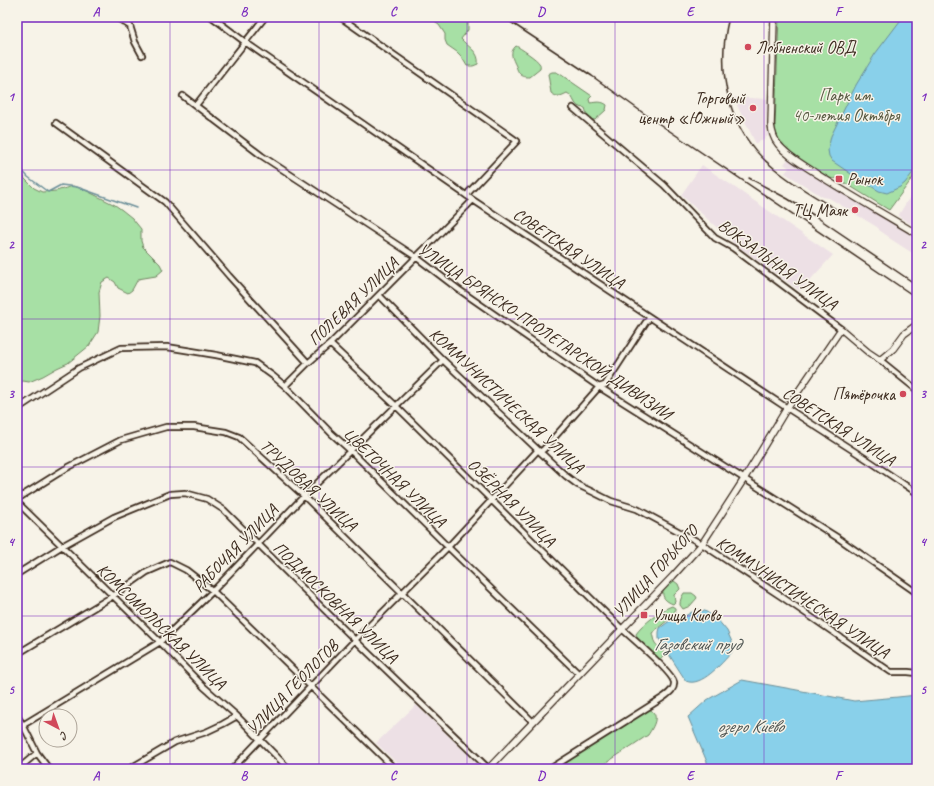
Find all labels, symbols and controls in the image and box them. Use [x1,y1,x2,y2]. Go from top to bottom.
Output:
text: A [93,4,101,20]
text: B [241,4,249,20]
text: C [390,4,398,20]
text: D [537,4,546,20]
text: E [687,4,696,20]
text: F [835,4,844,20]
place label: Лобненский ОВД [756,37,858,58]
marker: Лобненский ОВД [743,42,753,52]
park label: Парк им. 40-летия Октября [793,85,901,126]
place label: Торговый центр «Южный» [638,88,746,129]
text: 1 [8,89,16,105]
text: 1 [920,89,928,105]
marker: Торговый центр «Южный» [748,103,758,113]
place label: Рынок [847,169,884,190]
marker: Рынок [834,174,844,184]
place label: ТЦ Маяк [793,200,849,221]
street label: СОВЕТСКАЯ УЛИЦА [509,203,630,294]
marker: ТЦ Маяк [850,205,860,215]
street label: ВОКЗАЛЬНАЯ УЛИЦА [714,214,842,315]
text: 2 [8,237,15,253]
text: 2 [920,237,927,253]
street label: УЛИЦА БРЯНСКО-ПРОЛЕТАРСКОЙ ДИВИЗИИ [414,238,678,426]
street label: ПОЛЕВАЯ УЛИЦА [304,252,404,350]
street label: КОММУНИСТИЧЕСКАЯ УЛИЦА [425,323,589,478]
street label: СОВЕТСКАЯ УЛИЦА [779,382,900,471]
place label: Пятёрочка [833,384,896,405]
text: 3 [8,386,15,402]
text: 3 [920,386,927,402]
marker: Пятёрочка [898,389,908,399]
street label: ЦВЕТОЧНАЯ УЛИЦА [339,423,451,533]
street label: ТРУДОВАЯ УЛИЦА [256,435,363,537]
street label: ОЗЁРНАЯ УЛИЦА [463,454,560,551]
street label: РАБОЧАЯ УЛИЦА [188,499,284,597]
street label: УЛИЦА ГОРЬКОГО [608,520,703,622]
street label: КОММУНИСТИЧЕСКАЯ УЛИЦА [712,532,894,664]
text: 4 [8,534,16,550]
text: 4 [920,534,928,550]
street label: ПОДМОСКОВНАЯ УЛИЦА [269,537,403,668]
street label: КОМСОМОЛЬСКАЯ УЛИЦА [93,559,231,694]
place label: Улица Киово [652,605,722,626]
marker: Улица Киово [639,610,649,620]
water label: Газовский пруд [654,633,744,656]
street label: УЛИЦА ГЕОЛОГОВ [242,635,344,739]
text: 5 [8,682,15,698]
text: 5 [920,682,927,698]
north arrow [38,708,78,748]
water label: озеро Киёво [717,715,786,738]
text: С [57,728,71,744]
text: A [93,768,101,784]
text: B [241,768,249,784]
text: C [390,768,398,784]
text: D [537,768,546,784]
text: E [687,768,696,784]
text: F [835,768,844,784]

